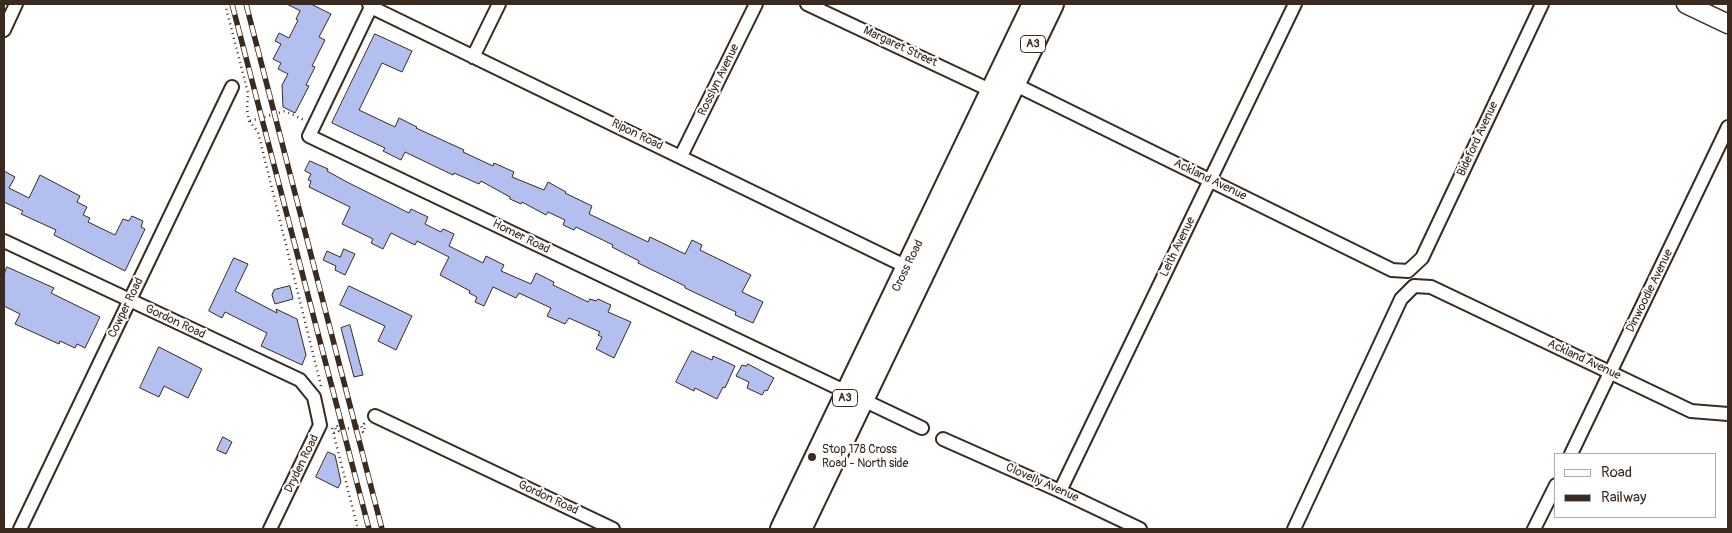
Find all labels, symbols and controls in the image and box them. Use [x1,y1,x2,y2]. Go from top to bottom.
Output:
street label: Margaret Street [861,24,939,70]
road number: A3 [1020,36,1046,52]
street label: Rosslyn Avenue [695,42,743,118]
street label: Bideford Avenue [1454,99,1502,179]
street label: Ripon Road [609,116,665,154]
street label: Ackland Avenue [1171,156,1249,204]
street label: Leith Avenue [1157,215,1199,279]
street label: Homer Road [490,217,552,257]
street label: Cross Road [889,238,927,294]
street label: Dinwoodie Avenue [1624,247,1676,335]
street label: Cowper Road [105,276,147,340]
street label: Gordon Road [143,302,207,342]
street label: Ackland Avenue [1545,337,1623,383]
road number: A3 [832,389,858,406]
street label: Dryden Road [282,433,322,495]
place label: Stop 178 Cross Road - North side [822,443,908,471]
marker: Stop 178 Cross Road - North side [806,451,818,463]
legend [1554,453,1717,518]
street label: Clovelly Avenue [1003,460,1081,506]
text: Road [1601,463,1632,482]
street label: Gordon Road [516,478,580,518]
text: Railway [1601,488,1646,507]

